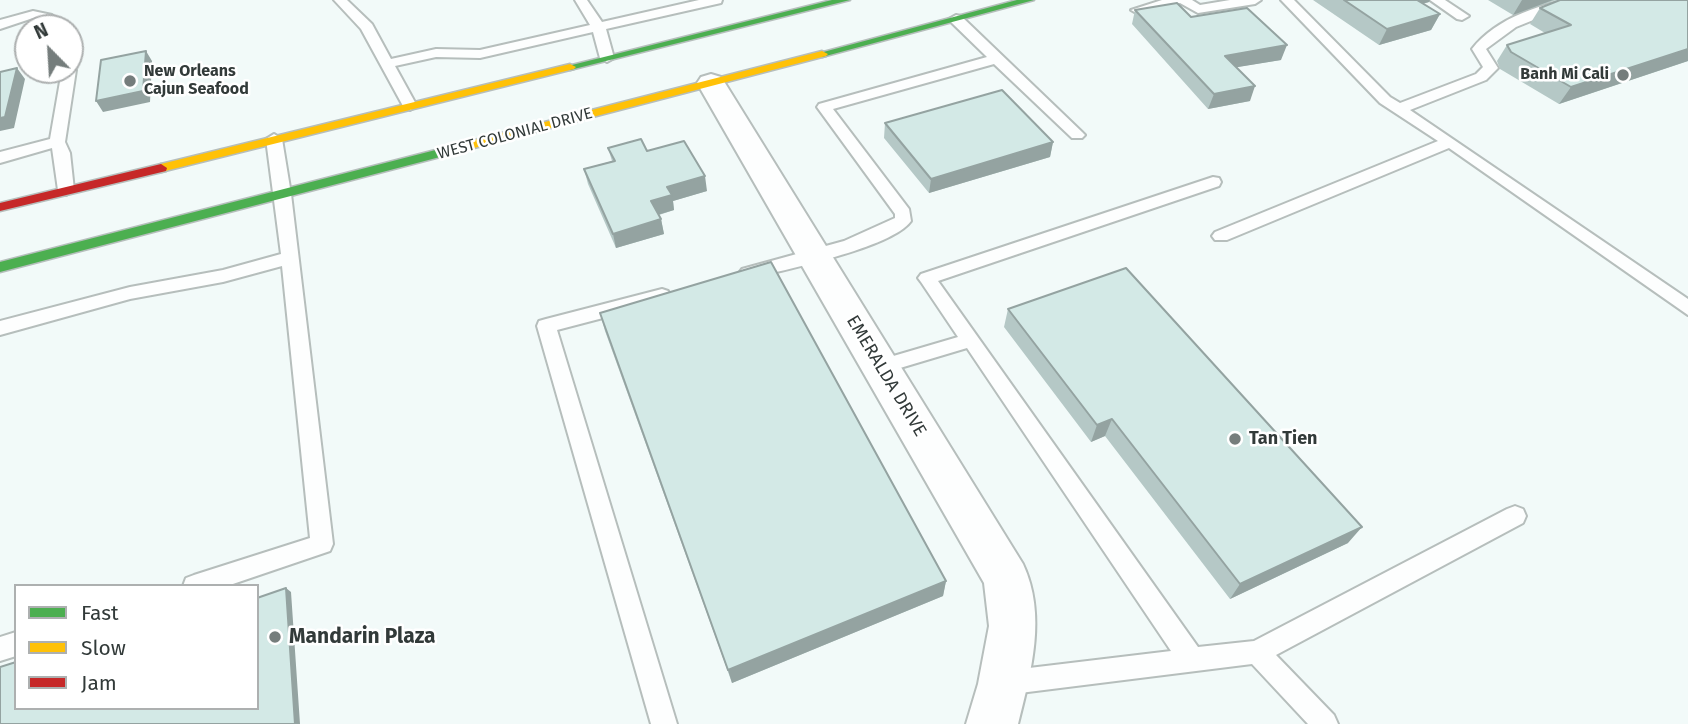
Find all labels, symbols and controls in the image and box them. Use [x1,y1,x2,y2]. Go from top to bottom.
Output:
north arrow [14,14,84,84]
text: N [31,18,51,44]
place label: New Orleans Cajun Seafood [144,62,249,100]
place label: Banh Mi Cali [1520,65,1609,85]
marker: Banh Mi Cali [1615,67,1631,83]
marker: New Orleans Cajun Seafood [122,73,138,89]
street label: WEST COLONIAL DRIVE [435,104,595,164]
street label: EMERALDA DRIVE [841,312,931,440]
place label: Tan Tien [1249,428,1317,450]
marker: Tan Tien [1227,431,1243,447]
legend [14,584,259,710]
text: Fast [81,600,119,626]
place label: Mandarin Plaza [289,624,436,650]
marker: Mandarin Plaza [267,629,283,645]
text: Slow [81,635,126,661]
text: Jam [81,670,117,696]

